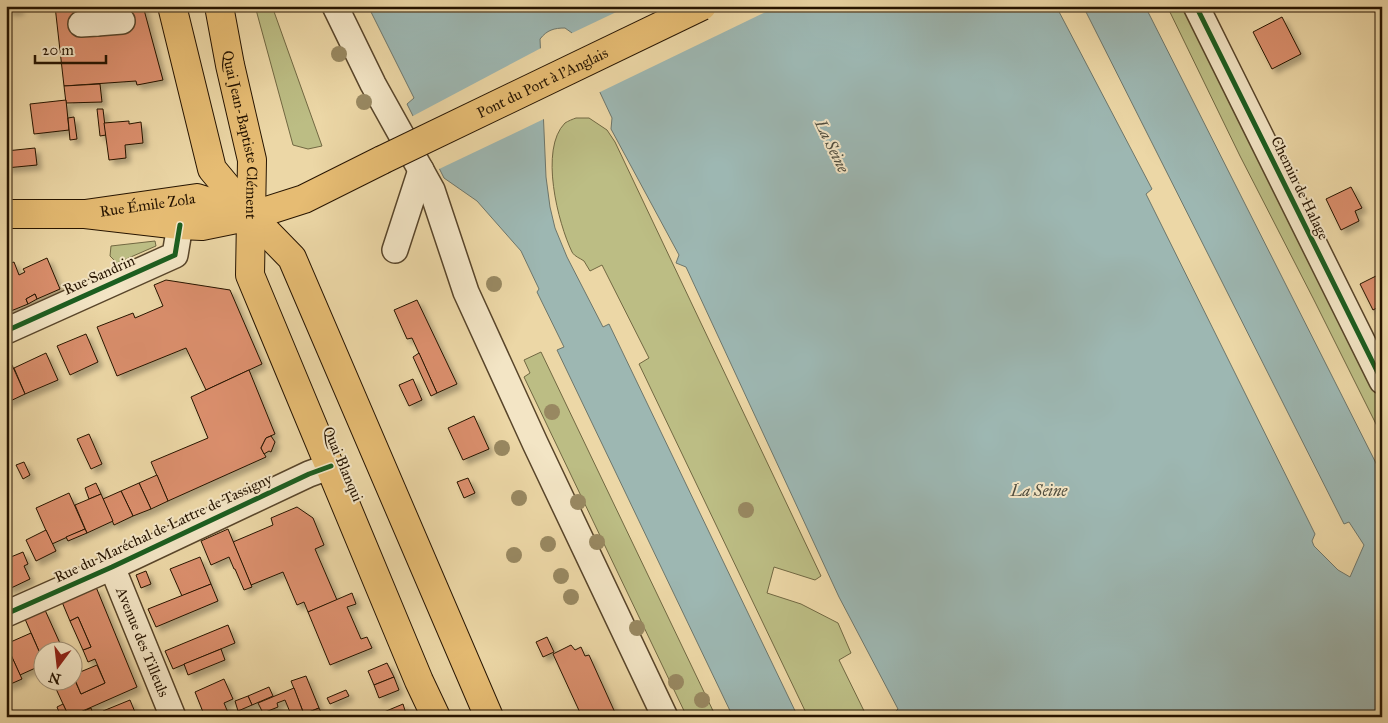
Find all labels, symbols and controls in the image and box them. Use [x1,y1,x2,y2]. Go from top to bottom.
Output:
scale bar [35,32,106,64]
text: 20 m [42,41,74,59]
street label: Pont du Port à l'Anglais [474,44,611,122]
street label: Quai Jean-Baptiste Clément [218,49,261,220]
water label: La Seine [811,116,853,177]
street label: Chemin de Halage [1267,133,1333,243]
street label: Rue Émile Zola [98,189,197,221]
street label: Rue Sandrin [60,251,138,299]
street label: Quai Blanqui [318,424,367,505]
street label: Rue du Maréchal de Lattre de Tassigny [51,469,276,586]
water label: La Seine [1010,481,1068,500]
street label: Avenue des Tilleuls [112,583,173,700]
north arrow [32,640,82,690]
text: N [47,668,63,688]

